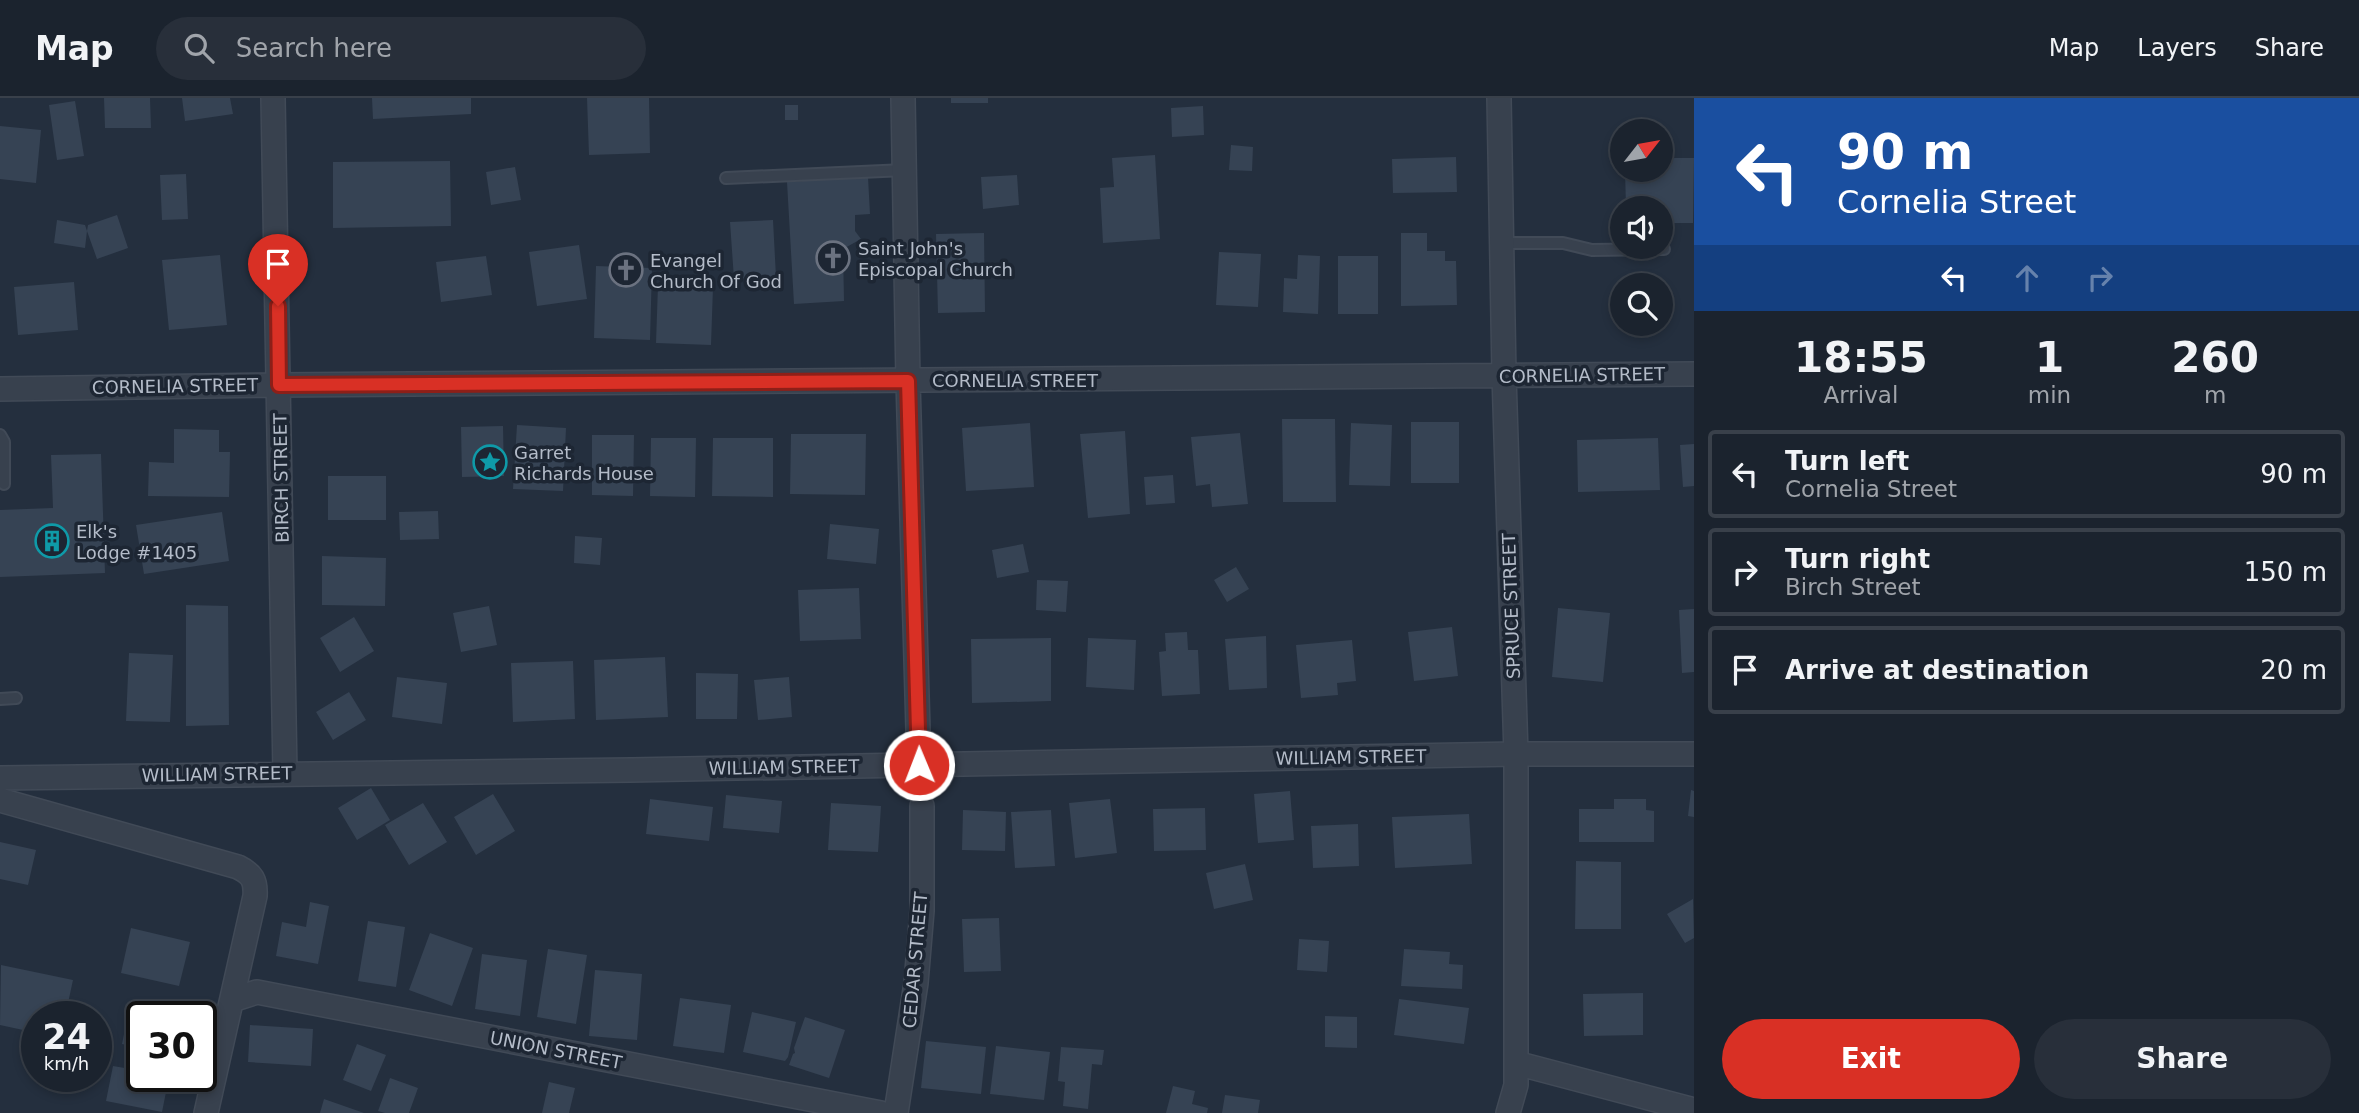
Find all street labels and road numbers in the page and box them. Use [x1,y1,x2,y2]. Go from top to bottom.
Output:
street label: CORNELIA STREET [1499,363,1666,387]
street label: CORNELIA STREET [932,370,1099,391]
street label: CORNELIA STREET [92,374,259,398]
street label: BIRCH STREET [269,412,293,543]
street label: SPRUCE STREET [1498,532,1524,679]
street label: WILLIAM STREET [1275,745,1428,769]
street label: WILLIAM STREET [708,755,861,779]
street label: WILLIAM STREET [141,762,294,786]
street label: CEDAR STREET [899,890,932,1029]
street label: UNION STREET [488,1027,625,1073]

